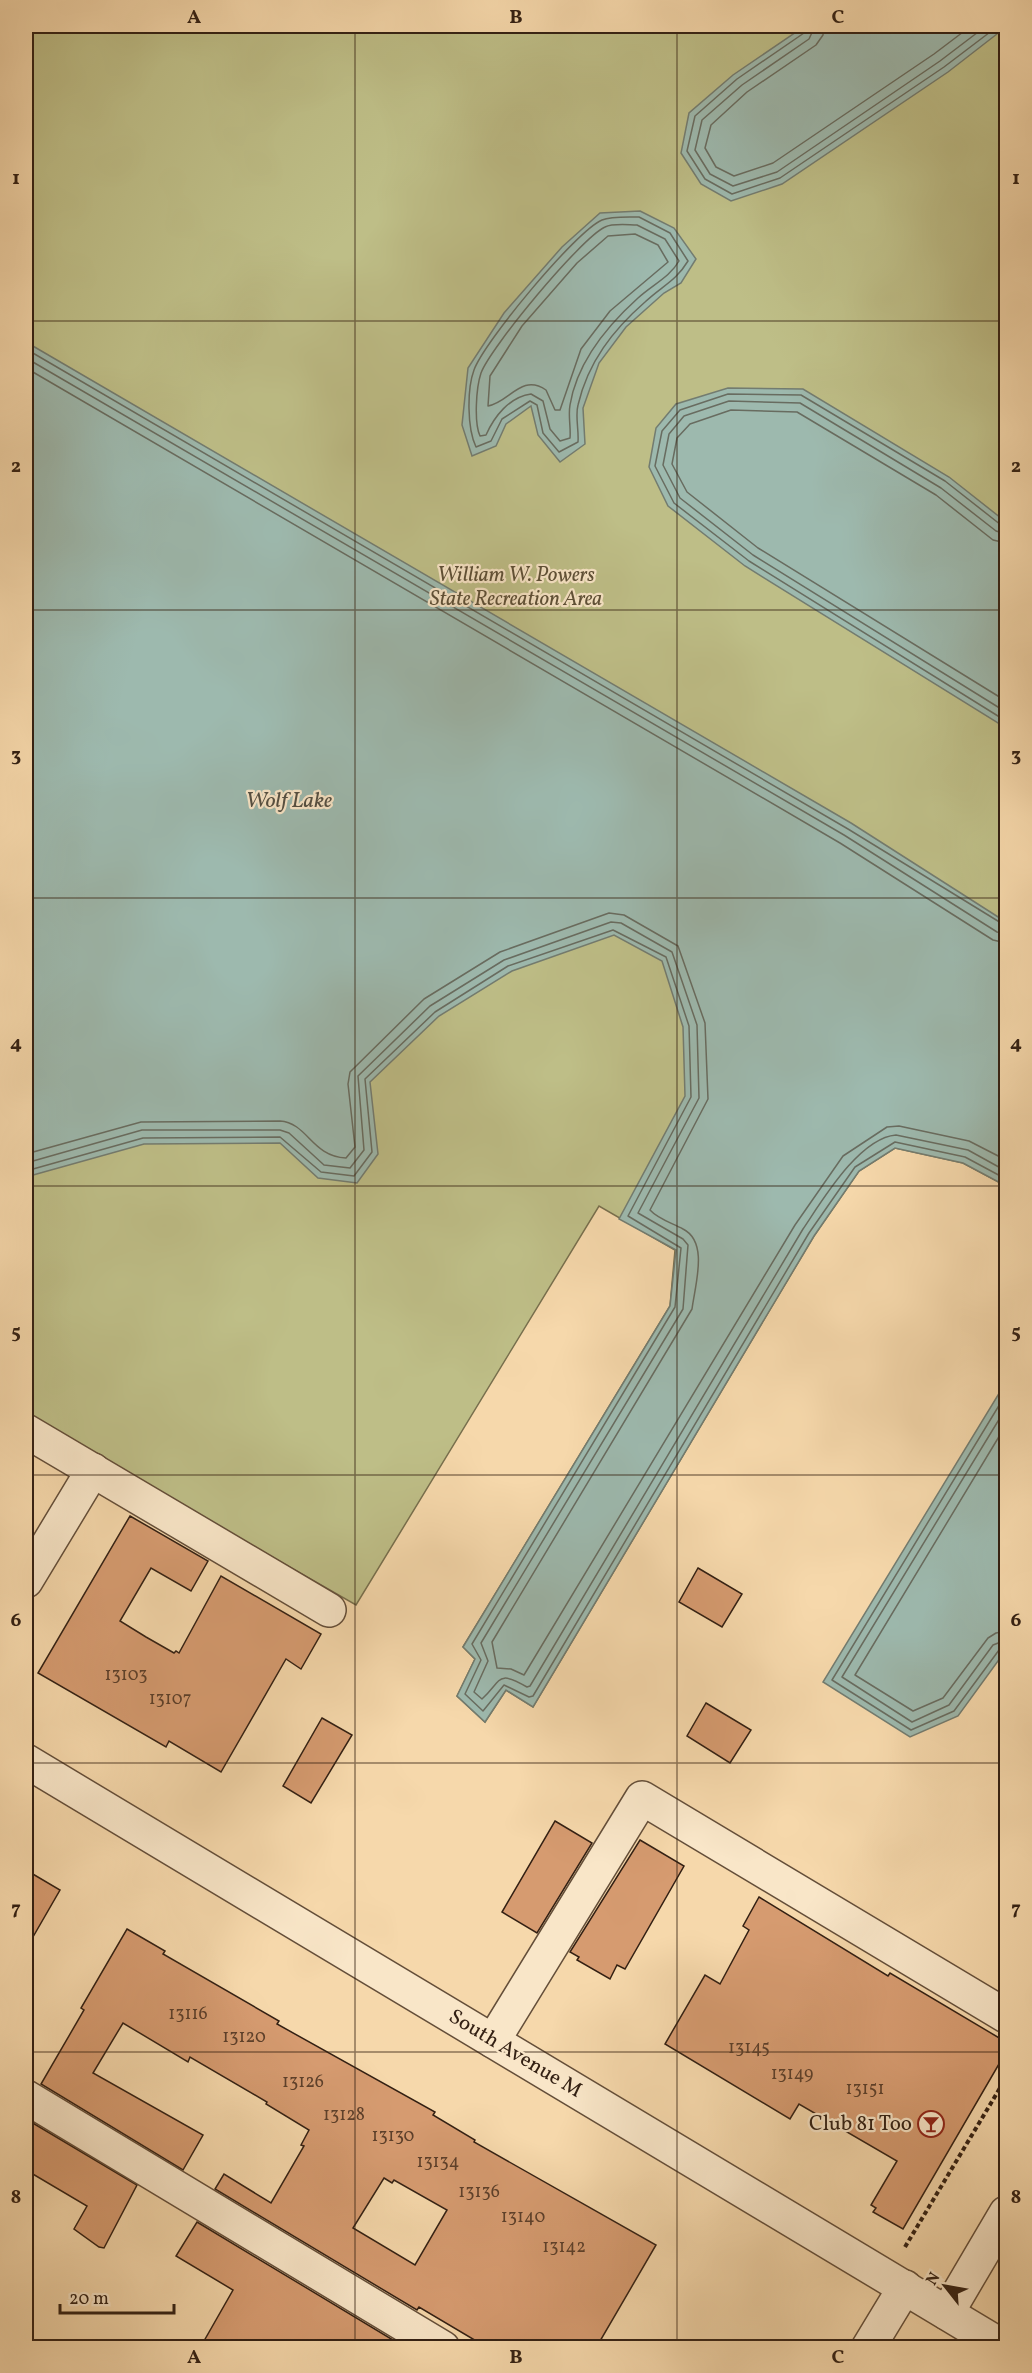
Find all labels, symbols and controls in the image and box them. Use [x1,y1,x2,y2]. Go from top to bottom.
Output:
text: A [187,4,201,32]
text: B [509,4,523,32]
text: C [832,4,845,32]
text: 1 [12,165,20,193]
text: 1 [1012,165,1020,193]
text: 2 [11,453,21,481]
text: 2 [1011,453,1021,481]
park label: William W. Powers State Recreation Area [430,561,602,614]
text: 3 [11,742,21,770]
text: 3 [1011,742,1021,770]
water label: Wolf Lake [246,786,332,817]
text: 4 [10,1030,22,1058]
text: 4 [1010,1030,1022,1058]
text: 5 [11,1319,21,1347]
text: 5 [1011,1319,1021,1347]
text: 6 [11,1607,22,1635]
text: 6 [1011,1607,1022,1635]
house number: 13103 [105,1663,147,1688]
house number: 13107 [149,1687,191,1712]
text: 7 [11,1895,21,1923]
text: 7 [1011,1895,1021,1923]
house number: 13116 [168,2002,208,2027]
street label: South Avenue M [443,2003,587,2105]
house number: 13120 [222,2025,266,2050]
house number: 13145 [728,2036,770,2061]
house number: 13149 [771,2062,813,2087]
house number: 13126 [282,2070,324,2095]
house number: 13151 [846,2077,884,2102]
house number: 13128 [323,2103,365,2128]
bar icon: Club 81 Too [916,2109,946,2139]
place label: Club 81 Too [809,2110,912,2139]
house number: 13130 [372,2124,415,2149]
house number: 13134 [416,2150,460,2175]
house number: 13136 [458,2180,500,2205]
text: 8 [11,2184,21,2212]
text: 8 [1011,2184,1021,2212]
house number: 13140 [501,2205,545,2230]
house number: 13142 [542,2235,586,2260]
north arrow [915,2256,975,2316]
text: N [921,2268,946,2290]
scale bar [60,2277,174,2315]
text: 20 m [69,2287,109,2312]
text: A [187,2344,201,2372]
text: B [509,2344,523,2372]
text: C [832,2344,845,2372]

